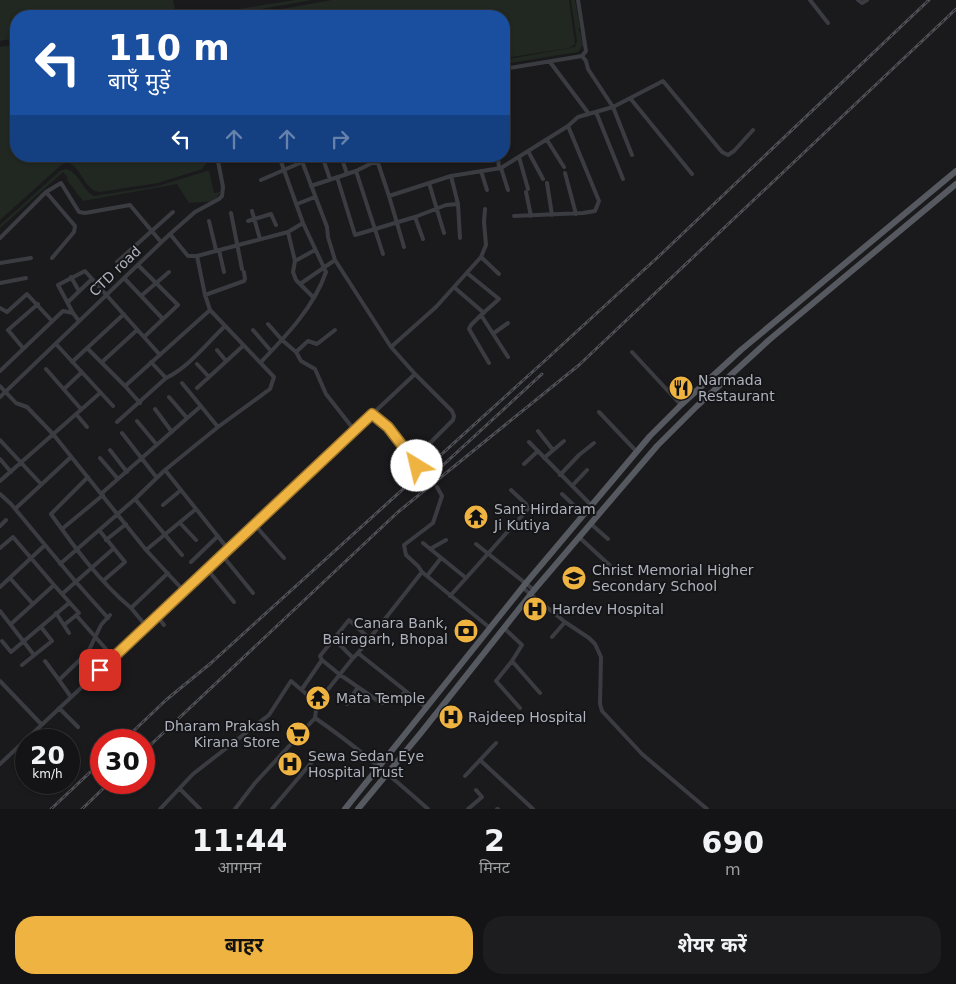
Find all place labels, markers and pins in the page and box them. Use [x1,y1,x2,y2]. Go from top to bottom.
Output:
place label: Narmada Restaurant [698,372,775,404]
restaurant icon: Narmada Restaurant [668,375,694,401]
place label: Sant Hirdaram Ji Kutiya [493,501,596,533]
temple icon: Sant Hirdaram Ji Kutiya [463,504,489,530]
place label: Christ Memorial Higher Secondary School [592,562,754,594]
school or university icon: Christ Memorial Higher Secondary School [561,565,587,591]
hospital icon: Hardev Hospital [522,596,548,622]
place label: Hardev Hospital [552,601,664,617]
place label: Canara Bank, Bairagarh, Bhopal [322,615,448,647]
bank icon: Canara Bank, Bairagarh, Bhopal [453,618,479,644]
pin [79,649,121,691]
temple icon: Mata Temple [305,685,331,711]
place label: Mata Temple [336,690,425,706]
hospital icon: Rajdeep Hospital [438,704,464,730]
place label: Rajdeep Hospital [468,709,586,725]
place label: Dharam Prakash Kirana Store [164,718,280,750]
supermarket icon: Dharam Prakash Kirana Store [285,721,311,747]
place label: Sewa Sedan Eye Hospital Trust [308,748,424,780]
hospital icon: Sewa Sedan Eye Hospital Trust [277,751,303,777]

